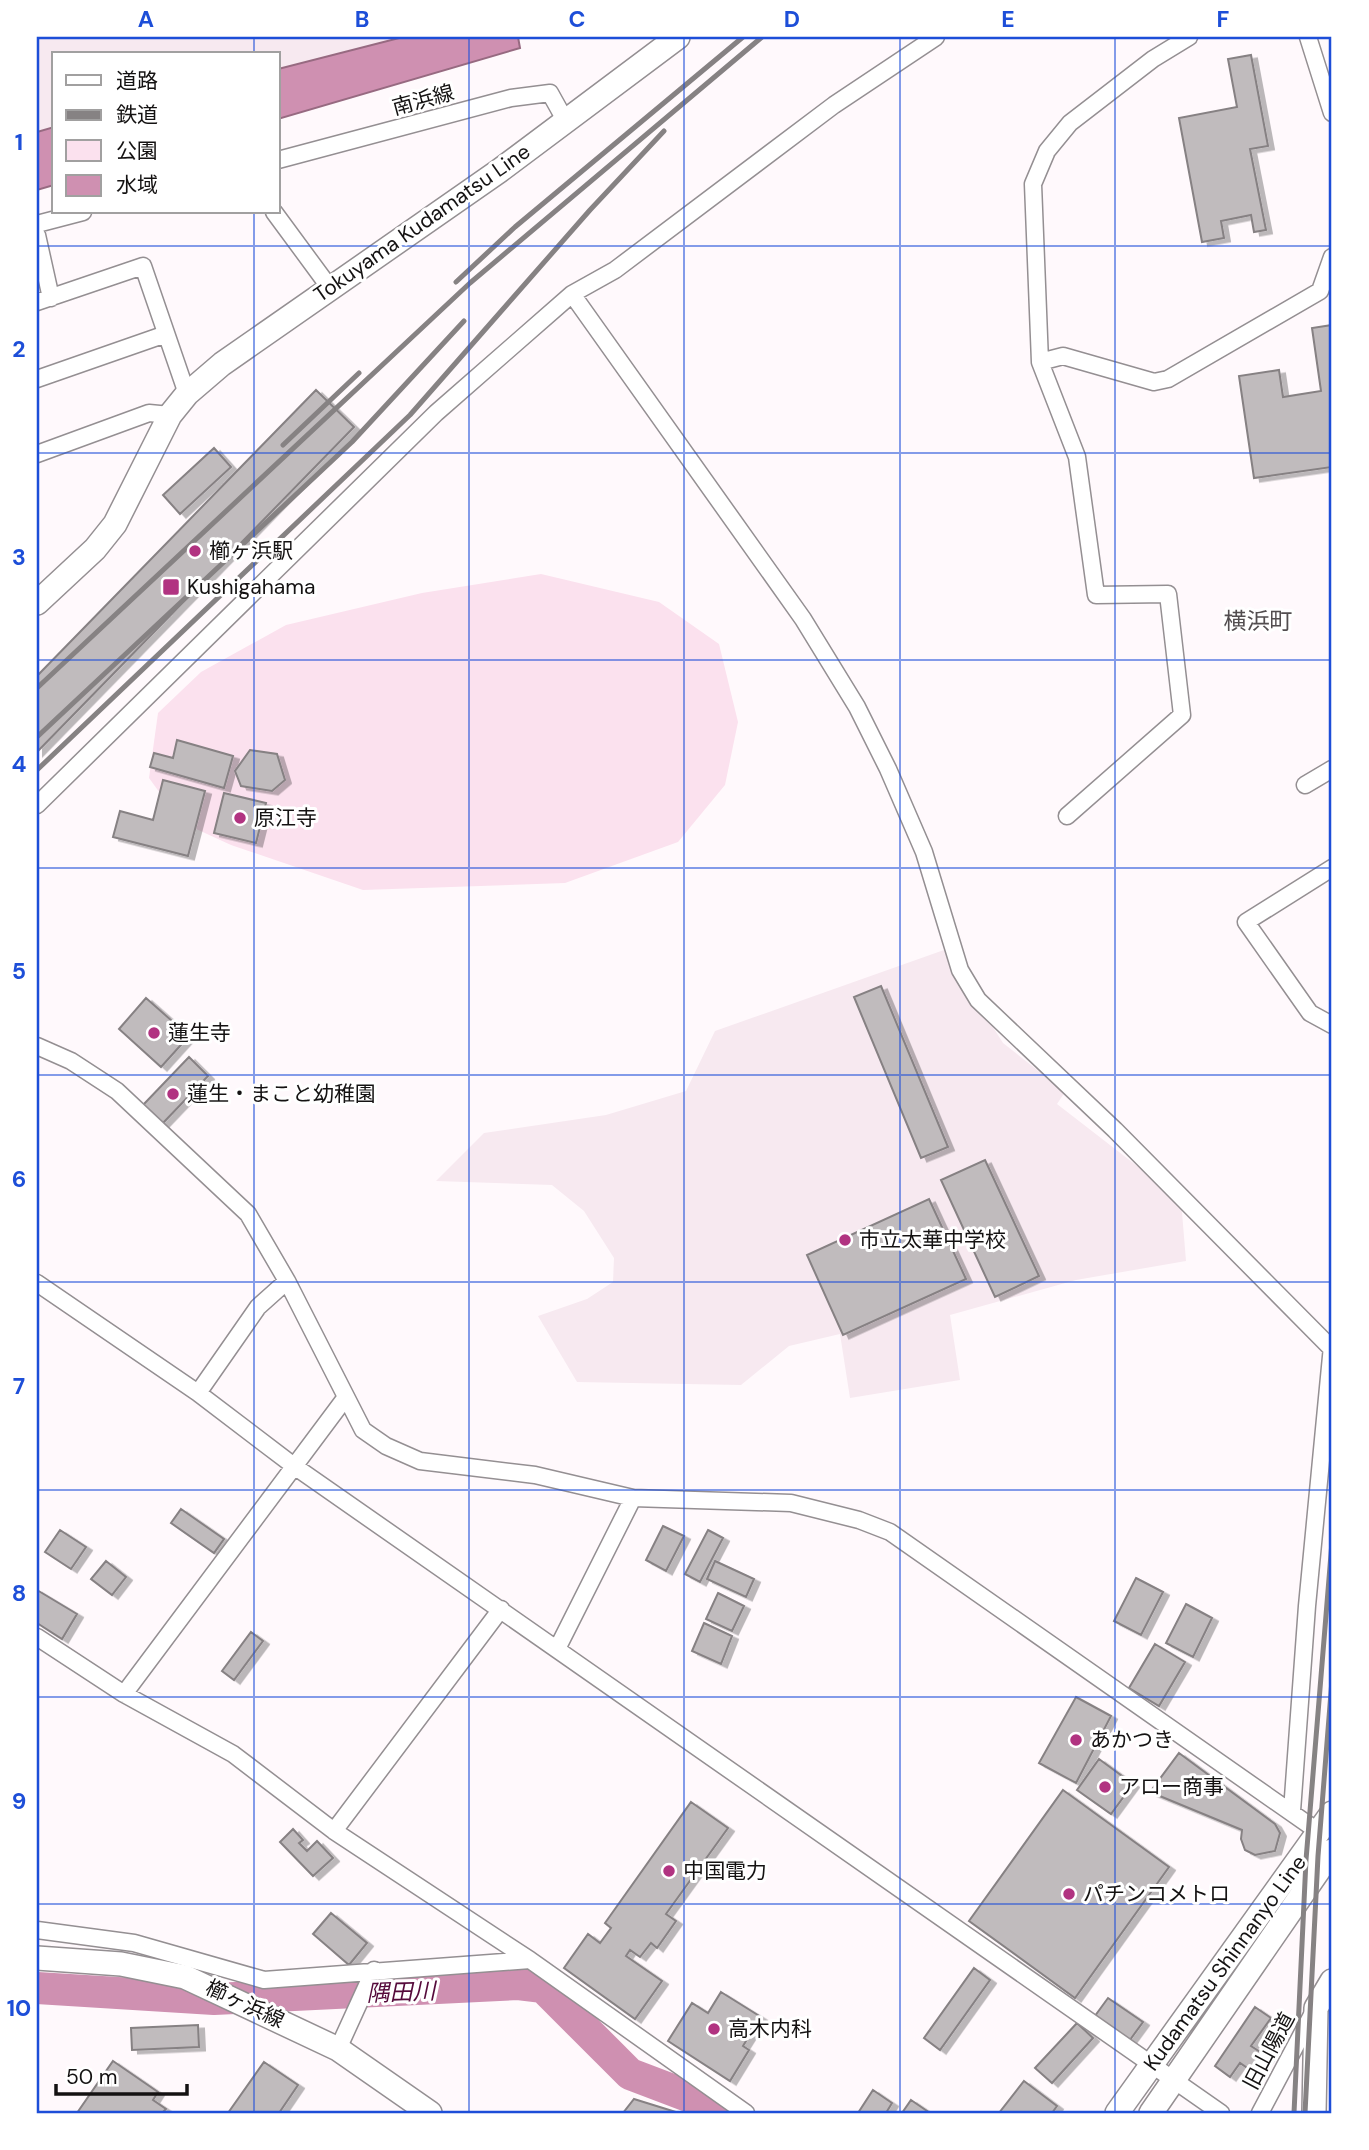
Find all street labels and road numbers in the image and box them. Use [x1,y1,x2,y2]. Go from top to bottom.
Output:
street label: 南浜線 [389,78,457,122]
street label: Tokuyama Kudamatsu Line [308,138,536,308]
street label: Kudamatsu Shinnanyo Line [1137,1849,1313,2076]
street label: 櫛ヶ浜線 [201,1974,289,2034]
street label: 旧山陽道 [1237,2007,1301,2095]

